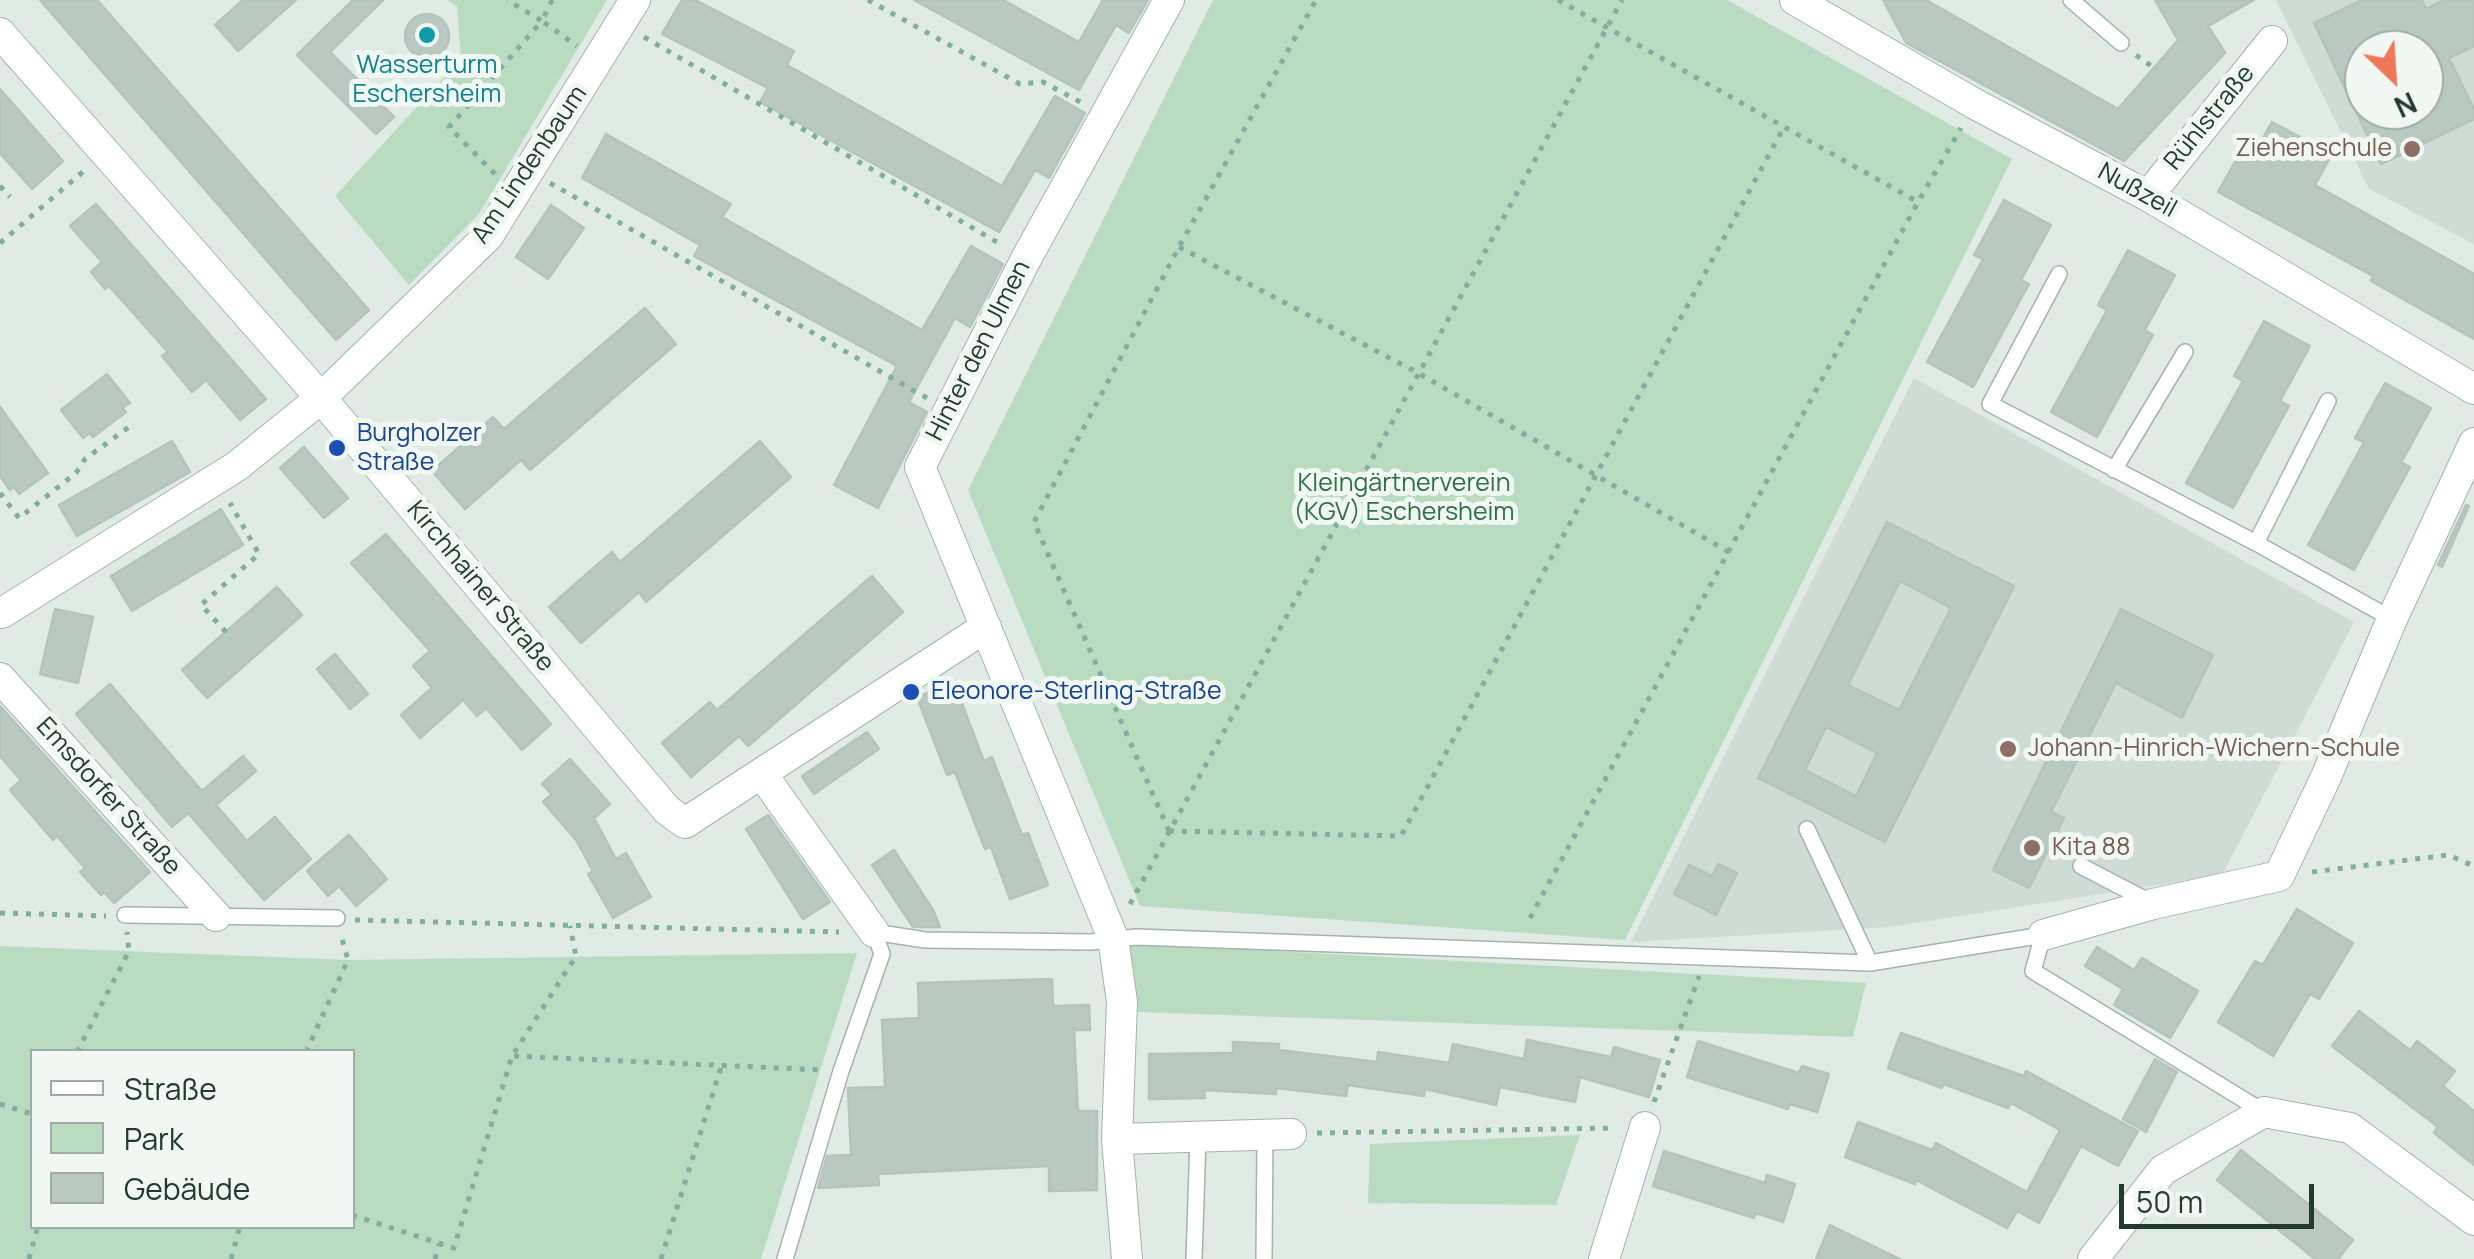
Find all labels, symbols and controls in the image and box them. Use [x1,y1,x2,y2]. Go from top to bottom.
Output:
marker: Wasserturm Eschersheim [416,24,438,46]
north arrow [2344,30,2444,130]
place label: Wasserturm Eschersheim [353,51,501,110]
street label: Rühlstraße [2159,59,2261,177]
street label: Am Lindenbaum [466,80,594,250]
text: N [2389,84,2423,127]
place label: Ziehenschule [2235,134,2392,164]
marker: Ziehenschule [2401,138,2423,160]
street label: Nußzeil [2092,157,2182,225]
street label: Hinter den Ulmen [921,256,1037,446]
place label: Burgholzer Straße [357,419,482,478]
marker: Burgholzer Straße [326,437,348,459]
park label: Kleingärtnerverein (KGV) Eschersheim [1293,469,1515,528]
street label: Kirchhainer Straße [400,496,560,678]
place label: Eleonore-Sterling-Straße [931,677,1222,707]
marker: Eleonore-Sterling-Straße [900,681,922,703]
street label: Emsdorfer Straße [29,712,187,882]
place label: Johann-Hinrich-Wichern-Schule [2028,734,2400,764]
marker: Johann-Hinrich-Wichern-Schule [1997,738,2019,760]
place label: Kita 88 [2052,833,2131,863]
marker: Kita 88 [2021,837,2043,859]
legend [30,1049,355,1229]
text: Straße [124,1068,217,1109]
text: Park [124,1118,184,1159]
scale bar [2124,1164,2319,1226]
text: Gebäude [124,1168,250,1209]
text: 50 m [2136,1181,2203,1222]

